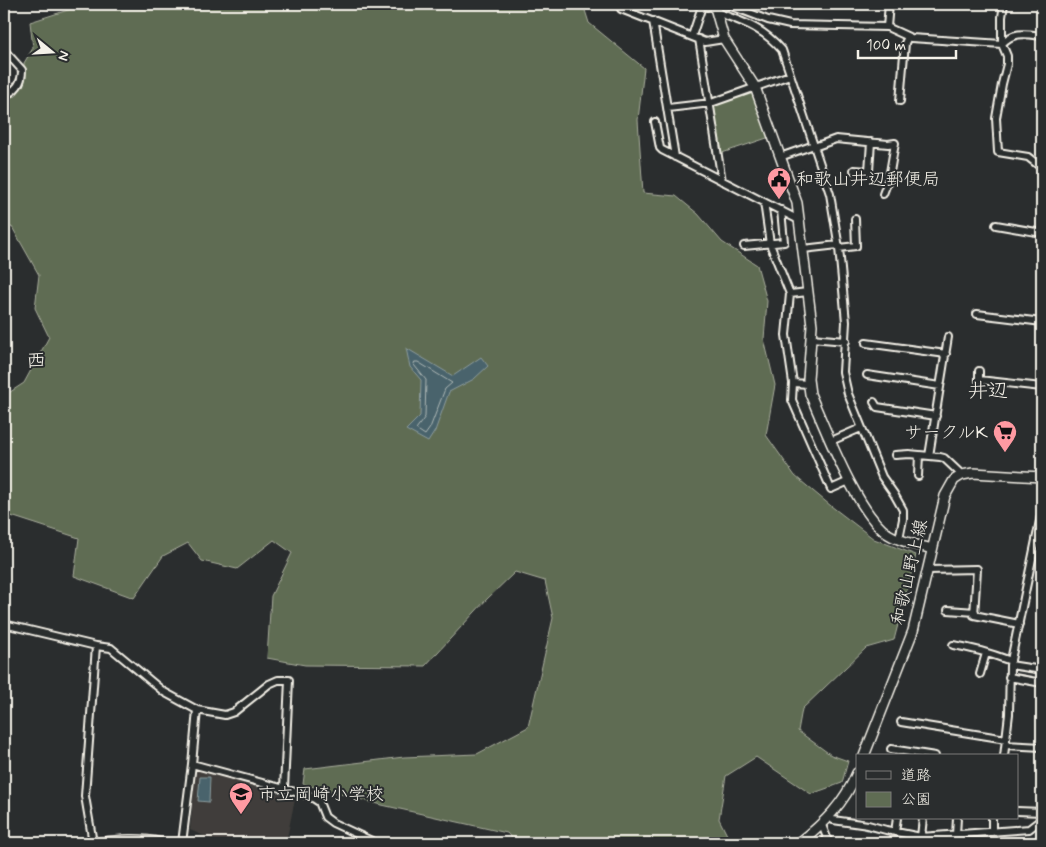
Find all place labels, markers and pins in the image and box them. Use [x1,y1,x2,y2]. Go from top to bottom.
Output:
public building icon: 和歌山井辺郵便局 [766,166,792,200]
place label: 和歌山井辺郵便局 [796,168,940,192]
supermarket icon: サークルK [992,419,1018,453]
place label: サークルK [904,421,988,445]
school or university icon: 市立岡崎小学校 [228,781,254,815]
place label: 市立岡崎小学校 [258,783,384,807]

